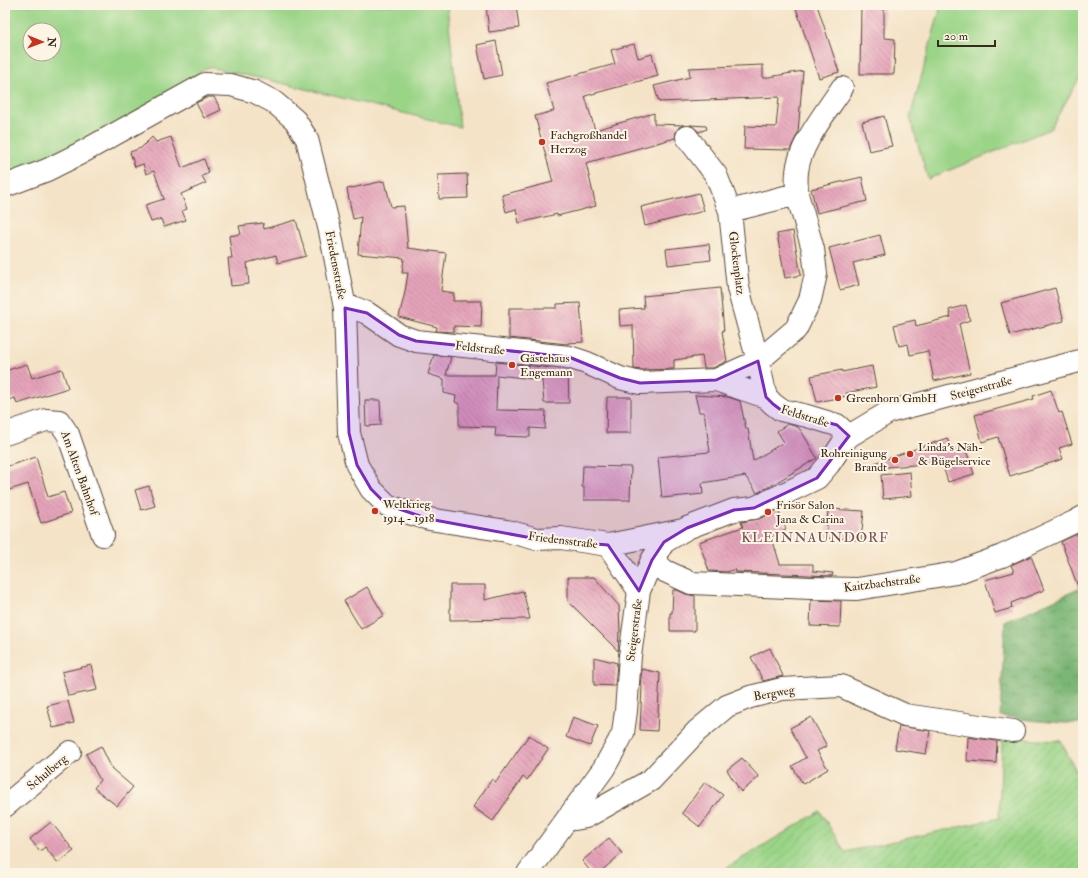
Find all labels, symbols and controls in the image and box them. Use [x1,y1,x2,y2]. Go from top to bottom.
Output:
north arrow [22,22,62,62]
scale bar [938,22,995,48]
text: 20 m [944,29,969,44]
text: N [45,36,58,48]
place label: Fachgroßhandel Herzog [550,128,627,157]
marker: Fachgroßhandel Herzog [537,137,547,147]
street label: Friedensstraße [321,229,350,301]
street label: Glockenplatz [725,230,748,296]
street label: Feldstraße [454,338,506,359]
place label: Gästehaus Engemann [520,351,572,380]
marker: Gästehaus Engemann [507,360,517,370]
street label: Steigerstraße [949,373,1014,404]
place label: Greenhorn GmbH [846,391,937,406]
marker: Greenhorn GmbH [833,393,843,403]
street label: Feldstraße [779,402,831,431]
street label: Am Alten Bahnhof [57,428,103,520]
place label: Linda's Näh- & Bügelservice [918,440,991,469]
place label: Rohreinigung Brandt [820,446,888,475]
marker: Linda's Näh- & Bügelservice [905,449,915,459]
marker: Rohreinigung Brandt [890,455,900,465]
place label: Weltkrieg 1914 - 1918 [382,497,435,526]
place label: Frisör Salon Jana & Carina [775,498,845,527]
marker: Weltkrieg 1914 - 1918 [370,506,380,516]
marker: Frisör Salon Jana & Carina [763,507,773,517]
street label: Friedensstraße [527,529,599,552]
district label: KLEINNAUNDORF [741,529,889,546]
street label: Kaitzbachstraße [843,571,921,596]
street label: Steigerstraße [623,598,646,662]
street label: Bergweg [752,682,797,704]
street label: Schulberg [24,750,71,794]

